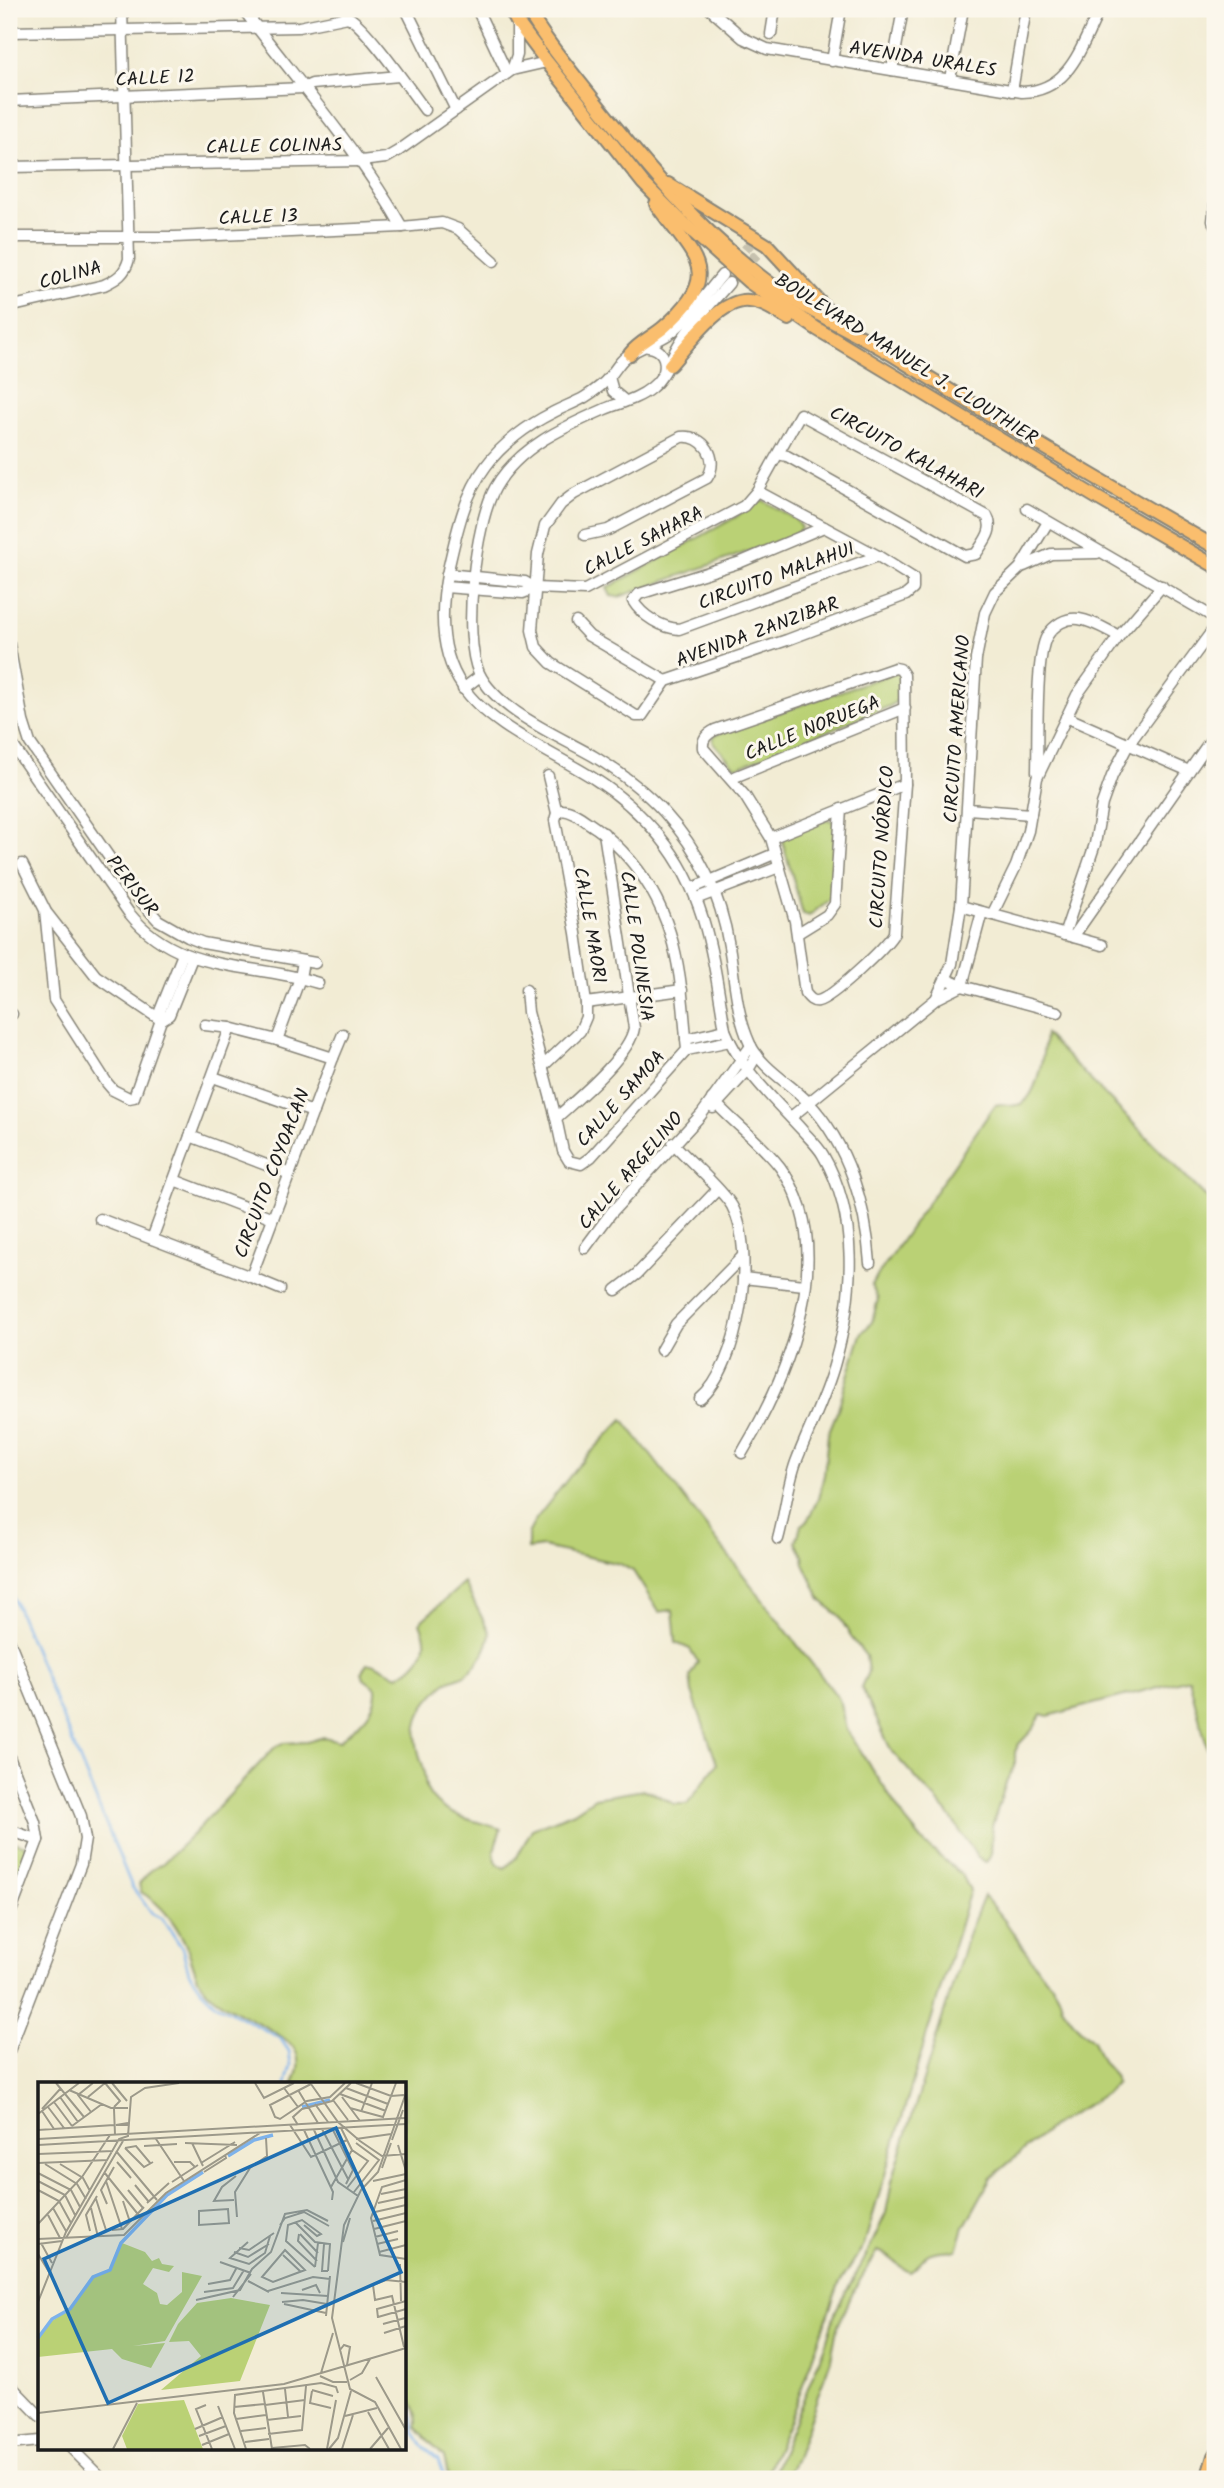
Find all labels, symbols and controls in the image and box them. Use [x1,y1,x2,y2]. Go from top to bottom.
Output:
street label: AVENIDA URALES [847,34,998,86]
street label: CALLE 12 [115,62,196,96]
street label: CALLE COLINAS [206,131,342,163]
street label: CALLE 13 [218,202,298,234]
street label: COLINA [36,253,105,299]
street label: BOULEVARD MANUEL J. CLOUTHIER [768,266,1044,453]
street label: CIRCUITO KALAHARI [823,399,989,509]
street label: CALLE SAHARA [579,499,709,585]
street label: CIRCUITO MALAHUI [694,535,859,619]
street label: AVENIDA ZANZIBAR [672,589,843,676]
street label: CIRCUITO AMERICANO [936,634,980,824]
street label: CALLE NORUEGA [741,688,885,770]
street label: CIRCUITO NÓRDICO [862,764,904,930]
street label: PERISUR [98,849,165,923]
street label: CALLE MAORI [564,865,614,986]
street label: CALLE POLINESIA [611,869,661,1024]
street label: CALLE SAMOA [569,1044,674,1155]
street label: CIRCUITO COYOACAN [227,1084,319,1263]
street label: CALLE ARGELINO [571,1105,692,1237]
inset map [38,2082,406,2450]

